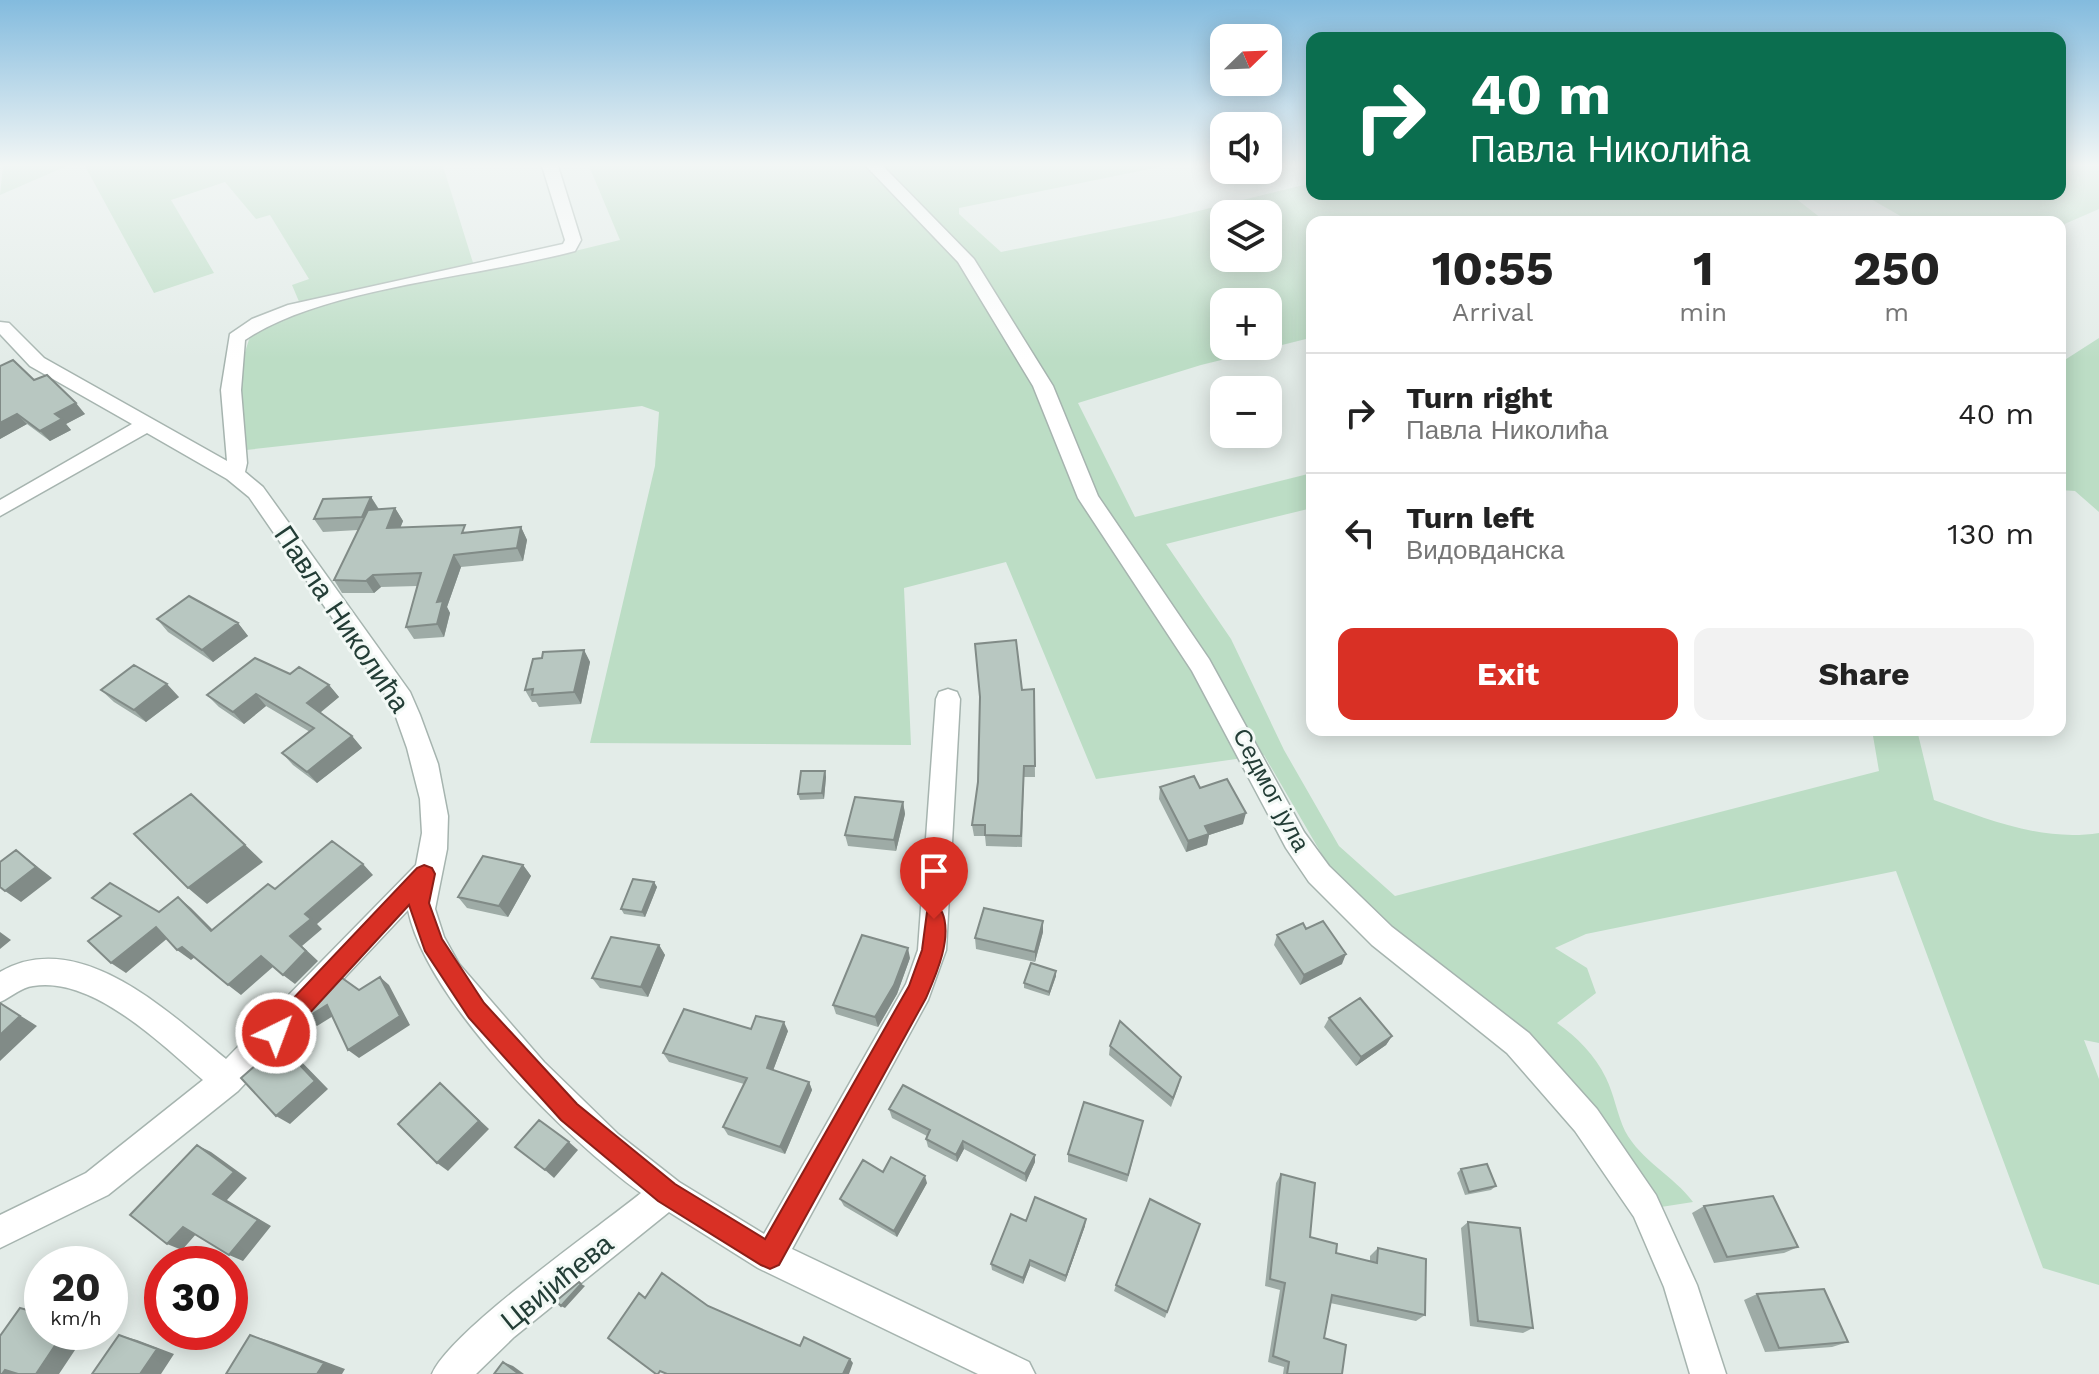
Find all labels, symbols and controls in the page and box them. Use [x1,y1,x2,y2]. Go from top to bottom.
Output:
north arrow [1210,24,1282,96]
map controls [1210,24,1282,448]
text: 40 m [1470,62,1611,128]
icon: right [1338,64,1442,168]
button: sound [1210,112,1282,184]
text: Павла Николића [1470,129,1750,171]
button: layers [1210,200,1282,272]
text: 10:55 [1432,240,1554,297]
text: 1 [1693,240,1714,297]
text: 250 [1853,240,1940,297]
button: + [1210,288,1282,360]
text: Arrival [1452,297,1533,327]
text: min [1679,297,1727,327]
text: m [1884,297,1909,327]
button: − [1210,376,1282,448]
text: Turn right [1406,380,1552,415]
icon: right [1338,391,1382,435]
text: 40 m [1958,396,2034,431]
text: Павла Николића [1406,415,1608,445]
text: Turn left [1406,500,1534,535]
icon: left [1338,511,1382,555]
text: 130 m [1947,516,2034,551]
street label: Павла Николића [267,519,417,719]
text: Видовданска [1406,535,1564,565]
button: Exit [1338,628,1678,720]
button: Share [1694,628,2034,720]
street label: Седмог јула [1227,724,1315,857]
pin [900,837,968,919]
icon: arrive [912,849,956,893]
position arrow [234,991,318,1075]
street label: Цвијићева [494,1227,620,1337]
speed limit sign: 30 [144,1246,248,1350]
text: 20 [51,1264,101,1311]
text: km/h [50,1306,102,1330]

